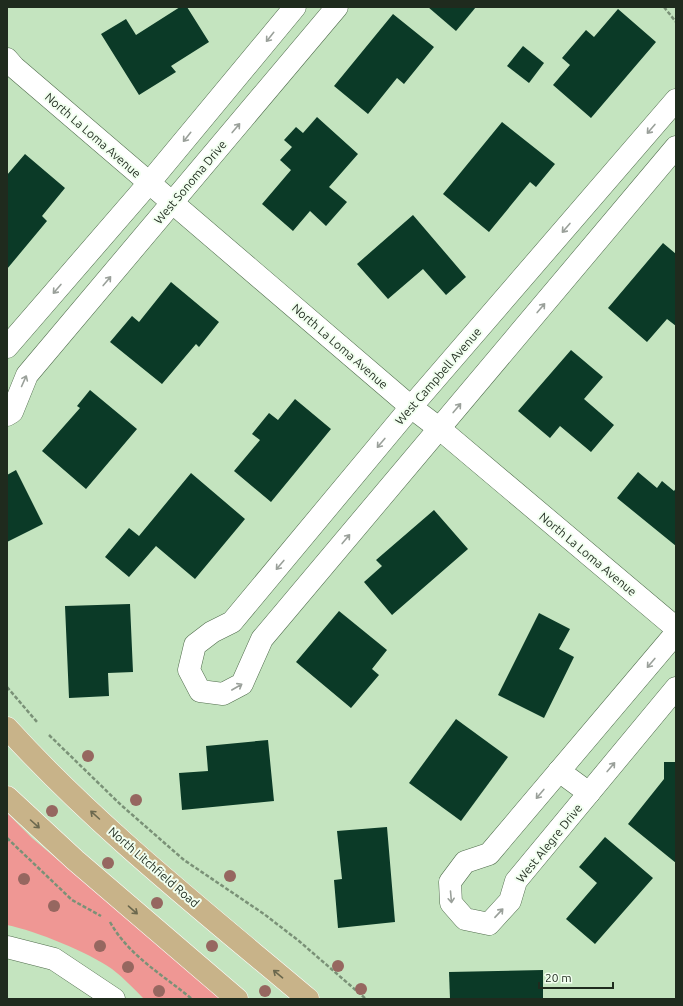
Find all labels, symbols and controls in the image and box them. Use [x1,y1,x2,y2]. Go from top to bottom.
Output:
one-way arrow [265,32,274,42]
street label: North La Loma Avenue [43,90,143,180]
one-way arrow [231,123,240,134]
one-way arrow [646,124,655,134]
one-way arrow [183,132,192,143]
street label: West Sonoma Drive [151,138,229,226]
one-way arrow [561,222,570,233]
one-way arrow [102,276,111,286]
one-way arrow [52,284,61,295]
street label: North La Loma Avenue [290,301,390,391]
one-way arrow [536,303,545,314]
street label: West Campbell Avenue [392,325,484,427]
one-way arrow [21,376,29,388]
one-way arrow [453,402,462,413]
one-way arrow [376,438,385,449]
street label: North La Loma Avenue [537,510,639,598]
one-way arrow [342,534,351,544]
one-way arrow [275,559,284,570]
one-way arrow [646,657,655,668]
one-way arrow [231,682,243,690]
one-way arrow [606,762,615,772]
one-way arrow [535,789,544,799]
street label: West Alegre Drive [513,801,585,885]
one-way arrow [90,811,100,820]
one-way arrow [30,819,40,829]
street label: North Litchfield Road [106,824,202,910]
one-way arrow [447,890,455,903]
one-way arrow [128,905,138,915]
one-way arrow [494,909,503,919]
scale bar [539,964,613,990]
one-way arrow [273,969,283,978]
text: 20 m [545,971,572,984]

